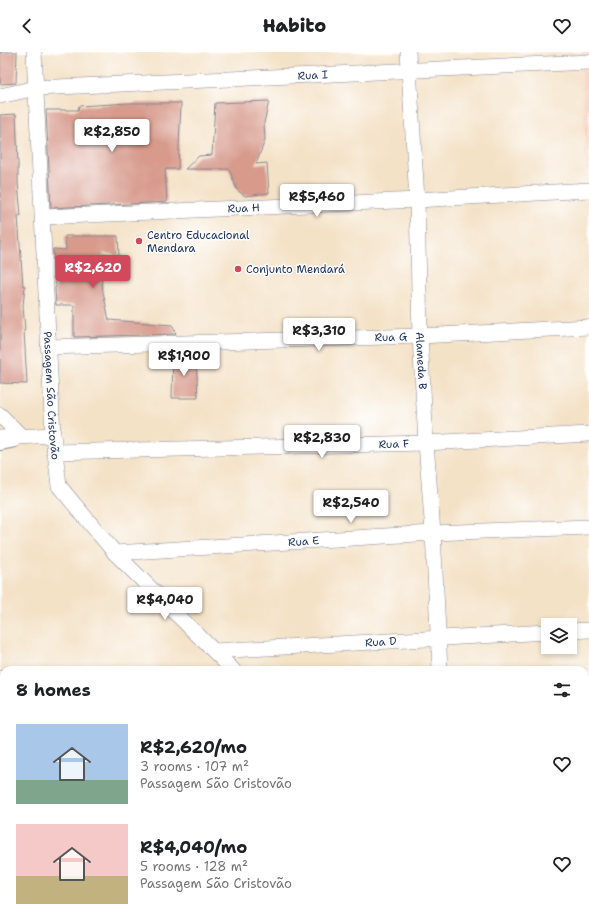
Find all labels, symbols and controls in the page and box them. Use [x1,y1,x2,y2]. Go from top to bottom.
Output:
text: Habito [263,14,326,38]
icon: back [16,15,38,37]
icon: heart [551,15,573,37]
street label: Rua I [297,67,328,84]
pin: R$2,850 [75,119,149,153]
text: R$2,850 [84,123,140,140]
pin: R$5,460 [280,184,354,218]
text: R$5,460 [289,188,345,205]
street label: Rua H [227,200,260,217]
place label: Centro Educacional Mendara [147,228,250,256]
marker: Centro Educacional Mendara [134,236,144,246]
pin: R$2,620 [56,255,130,289]
text: R$2,620 [64,259,122,276]
place label: Conjunto Mendará [246,262,345,277]
marker: Conjunto Mendará [233,264,243,274]
pin: R$3,310 [282,318,356,352]
text: R$3,310 [292,322,346,339]
street label: Rua G [374,329,408,345]
street label: Passagem São Cristovão [40,331,63,461]
street label: Alameda B [412,332,430,390]
pin: R$1,900 [147,343,221,377]
text: R$1,900 [158,347,210,364]
pin: R$2,830 [285,425,359,459]
text: R$2,830 [293,429,351,446]
street label: Rua F [379,436,409,452]
pin: R$2,540 [314,490,388,524]
text: R$2,540 [322,494,380,511]
street label: Rua E [288,533,320,550]
pin: R$4,040 [128,587,202,621]
text: R$4,040 [136,591,194,608]
map controls [541,618,577,654]
button: layers [541,618,577,654]
street label: Rua D [365,634,397,650]
text: 8 homes [16,679,91,701]
icon: filters [551,679,573,701]
text: R$2,620/mo [140,736,247,758]
icon: home [48,740,96,788]
icon: heart [551,753,573,775]
text: 3 rooms · 107 m² [140,758,249,775]
text: Passagem São Cristovão [140,775,292,792]
text: R$4,040/mo [140,836,247,858]
icon: home [48,840,96,888]
icon: heart [551,853,573,875]
text: 5 rooms · 128 m² [140,858,248,875]
text: Passagem São Cristovão [140,875,292,892]

